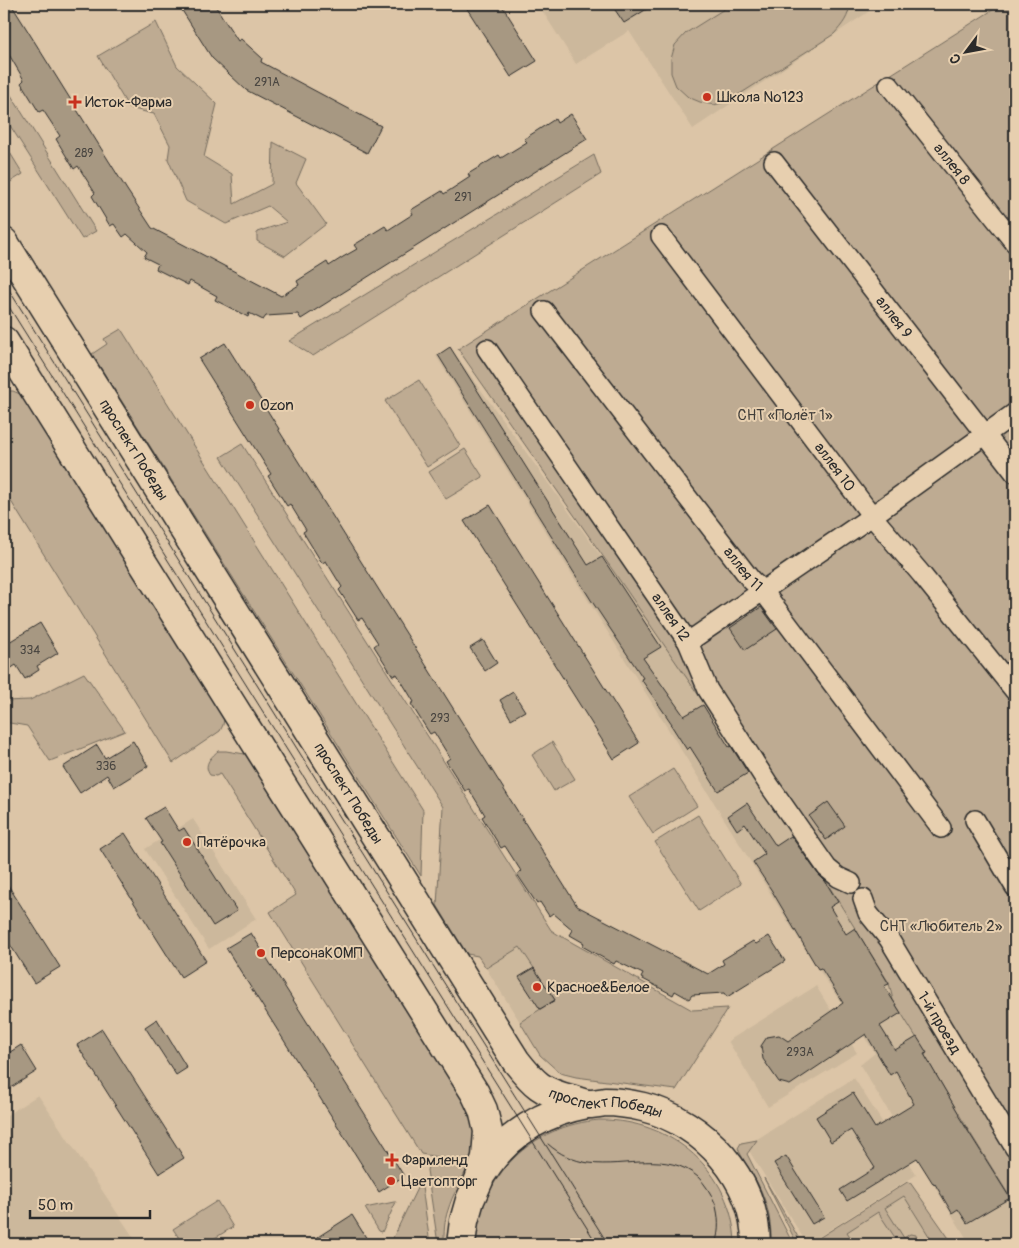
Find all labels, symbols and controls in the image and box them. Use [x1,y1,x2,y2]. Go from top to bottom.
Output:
north arrow [942,28,992,78]
text: С [946,50,965,67]
house number: 291А [254,75,280,90]
place label: Школа №123 [717,88,804,107]
marker: Школа №123 [701,91,713,103]
place label: Исток-Фарма [85,93,172,112]
marker: Исток-Фарма [69,96,81,108]
street label: аллея 8 [930,139,975,189]
house number: 289 [75,146,93,161]
house number: 291 [454,190,472,205]
street label: аллея 9 [872,292,916,342]
street label: проспект Победы [95,396,173,504]
place label: Ozon [260,396,294,415]
marker: Ozon [244,399,256,411]
park label: СНТ «Полёт 1» [737,406,833,425]
street label: аллея 10 [810,438,860,495]
street label: аллея 11 [719,543,767,596]
street label: аллея 12 [648,589,694,645]
house number: 334 [20,643,40,658]
house number: 293 [430,711,450,726]
street label: проспект Победы [310,739,387,847]
house number: 336 [96,759,116,774]
place label: Пятёрочка [197,833,266,852]
marker: Пятёрочка [181,836,193,848]
park label: СНТ «Любитель 2» [880,917,1003,936]
place label: ПерсонаКОМП [271,944,363,963]
marker: ПерсонаКОМП [255,947,267,959]
place label: Красное&Белое [547,978,650,997]
marker: Красное&Белое [531,981,543,993]
street label: 1-й проезд [913,988,965,1057]
house number: 293А [786,1045,814,1060]
street label: проспект Победы [546,1083,665,1122]
place label: Фармленд [402,1151,468,1170]
marker: Фармленд [386,1154,398,1166]
place label: Цветопторг [401,1172,477,1191]
marker: Цветопторг [385,1175,397,1187]
scale bar [30,1188,150,1220]
text: 50 m [38,1196,73,1215]

